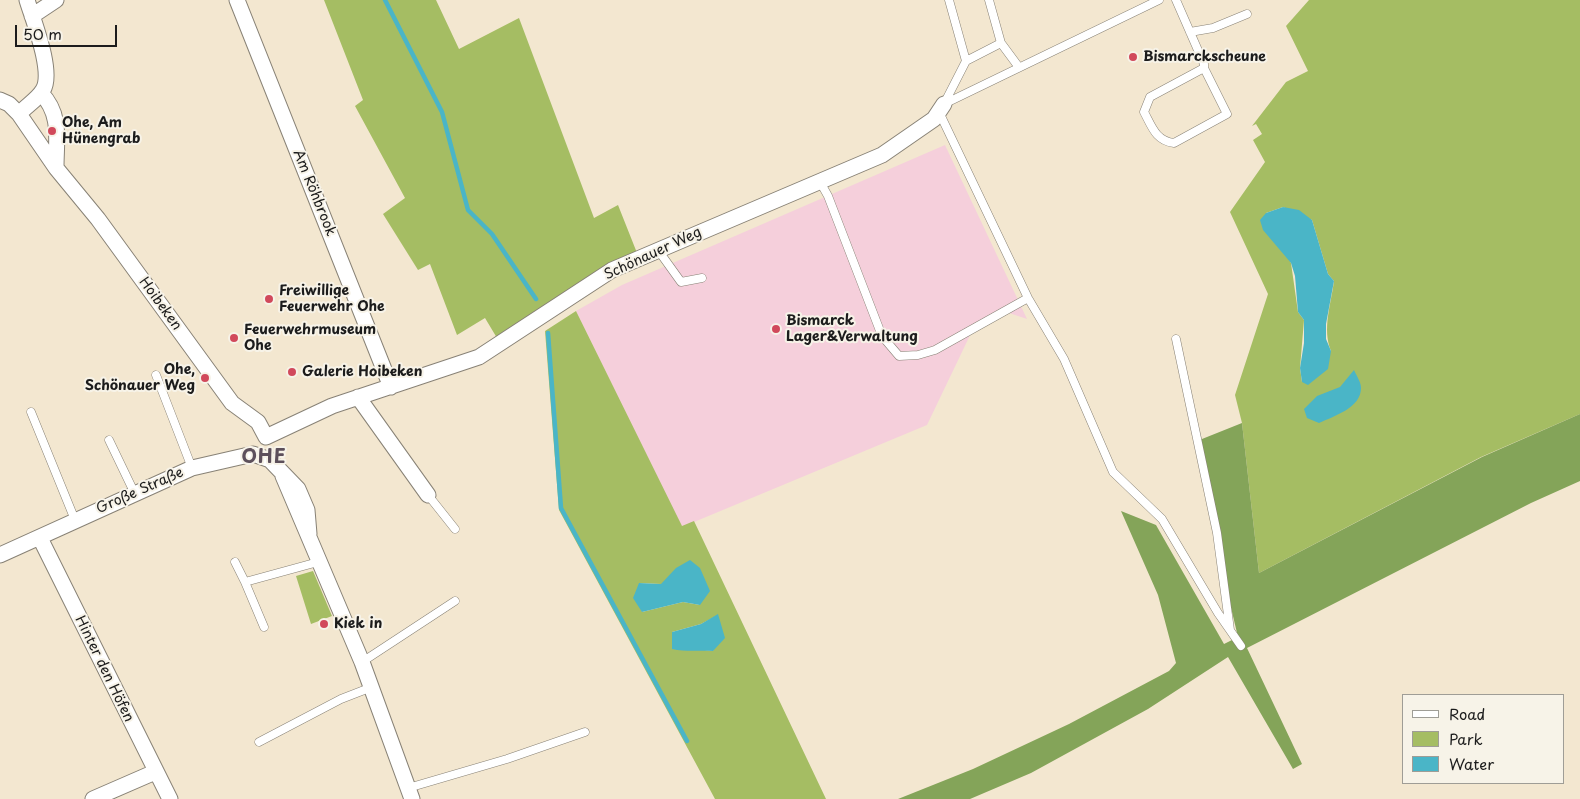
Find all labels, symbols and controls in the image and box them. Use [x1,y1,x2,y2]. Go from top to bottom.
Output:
scale bar [18,15,120,47]
text: 50 m [23,22,62,45]
place label: Bismarckscheune [1143,49,1266,65]
marker: Bismarckscheune [1127,51,1139,63]
place label: Ohe, Am Hünengrab [62,115,140,148]
marker: Ohe, Am Hünengrab [46,125,58,137]
street label: Am Röhbrook [289,147,339,239]
street label: Schönauer Weg [602,224,704,284]
street label: Hoibeken [135,274,185,334]
place label: Freiwillige Feuerwehr Ohe [279,283,385,316]
marker: Freiwillige Feuerwehr Ohe [263,293,275,305]
place label: Bismarck Lager&Verwaltung [786,313,918,346]
place label: Feuerwehrmuseum Ohe [244,322,376,354]
marker: Bismarck Lager&Verwaltung [770,323,782,335]
marker: Feuerwehrmuseum Ohe [228,332,240,344]
place label: Ohe, Schönauer Weg [85,362,195,394]
place label: Galerie Hoibeken [302,364,422,380]
marker: Galerie Hoibeken [286,366,298,378]
marker: Ohe, Schönauer Weg [199,372,211,384]
district label: OHE [241,447,287,469]
street label: Große Straße [94,464,186,518]
street label: Hinter den Höfen [71,613,137,725]
place label: Kiek in [334,616,382,632]
marker: Kiek in [318,618,330,630]
legend [1402,694,1565,784]
text: Road [1449,702,1485,725]
text: Park [1449,727,1483,750]
text: Water [1449,752,1494,775]

